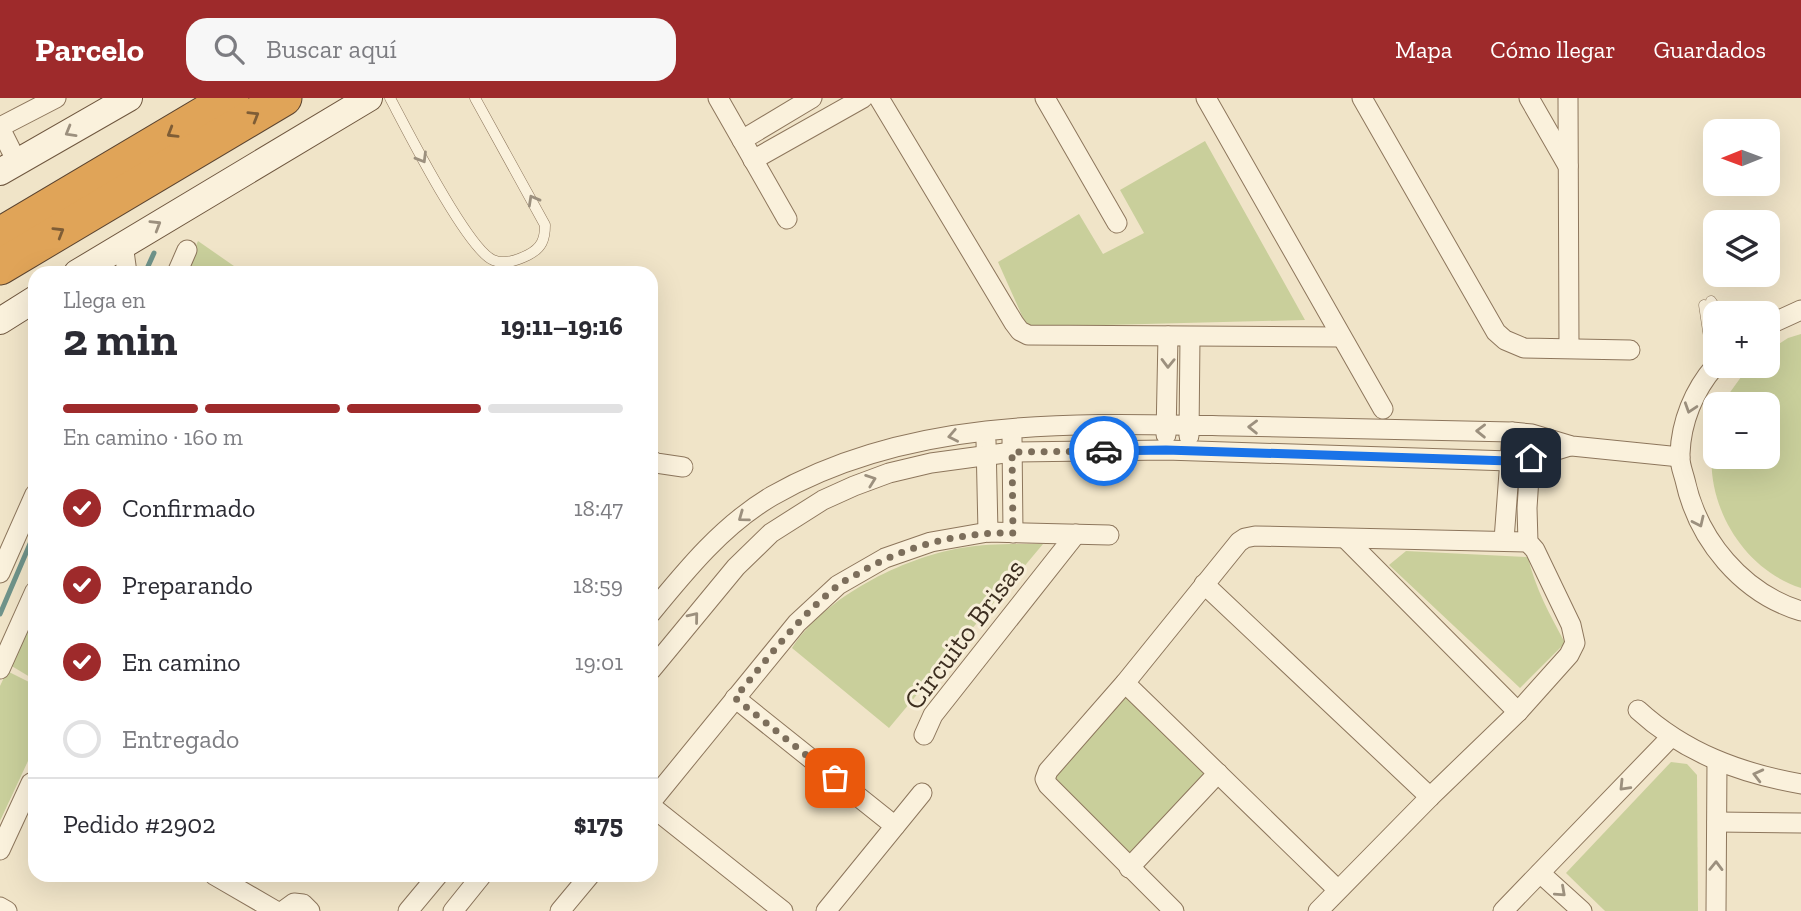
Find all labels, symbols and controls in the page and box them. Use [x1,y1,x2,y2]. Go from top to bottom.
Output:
search box [186,18,676,81]
text: Parcelo [35,30,144,69]
icon: search [210,30,248,68]
text: Buscar aquí [266,33,397,65]
text: Mapa [1395,35,1452,64]
text: Cómo llegar [1490,35,1616,64]
text: Guardados [1654,35,1766,64]
one-way arrow [247,111,260,124]
north arrow [1703,119,1780,196]
map controls [1703,119,1780,469]
one-way arrow [65,124,77,137]
one-way arrow [167,125,180,138]
one-way arrow [414,151,427,164]
one-way arrow [528,195,541,208]
button: layers [1703,210,1780,287]
one-way arrow [148,220,161,233]
one-way arrow [51,227,64,240]
text: Llega en [63,286,145,314]
button: + [1703,301,1780,378]
text: 19:11–19:16 [501,310,623,342]
text: 2 min [63,312,178,367]
one-way arrow [1160,358,1175,369]
button: − [1703,392,1780,469]
one-way arrow [1684,402,1698,414]
courier [1069,416,1139,486]
one-way arrow [1247,419,1258,435]
text: En camino · 160 m [63,423,243,451]
one-way arrow [1475,423,1485,439]
one-way arrow [947,428,959,443]
pin [1501,428,1561,488]
icon: car [1085,432,1123,470]
icon: home [1512,439,1550,477]
one-way arrow [865,474,877,488]
icon: check [63,489,101,527]
text: Confirmado [122,492,255,524]
text: 18:47 [574,494,623,522]
one-way arrow [738,509,751,521]
one-way arrow [1691,515,1705,527]
street label: Circuito Brisas [897,553,1032,716]
icon: check [63,566,101,604]
text: Preparando [122,569,253,601]
text: 18:59 [573,571,623,599]
one-way arrow [686,612,699,625]
icon: check [63,643,101,681]
text: En camino [122,646,241,678]
text: 19:01 [575,648,623,676]
text: Entregado [122,723,239,755]
pin [805,748,865,808]
icon: bag [816,759,854,797]
one-way arrow [1752,769,1764,784]
one-way arrow [1619,778,1632,791]
text: Pedido #2902 [63,808,216,840]
text: $175 [574,808,623,840]
one-way arrow [1708,861,1724,871]
one-way arrow [1553,884,1566,896]

